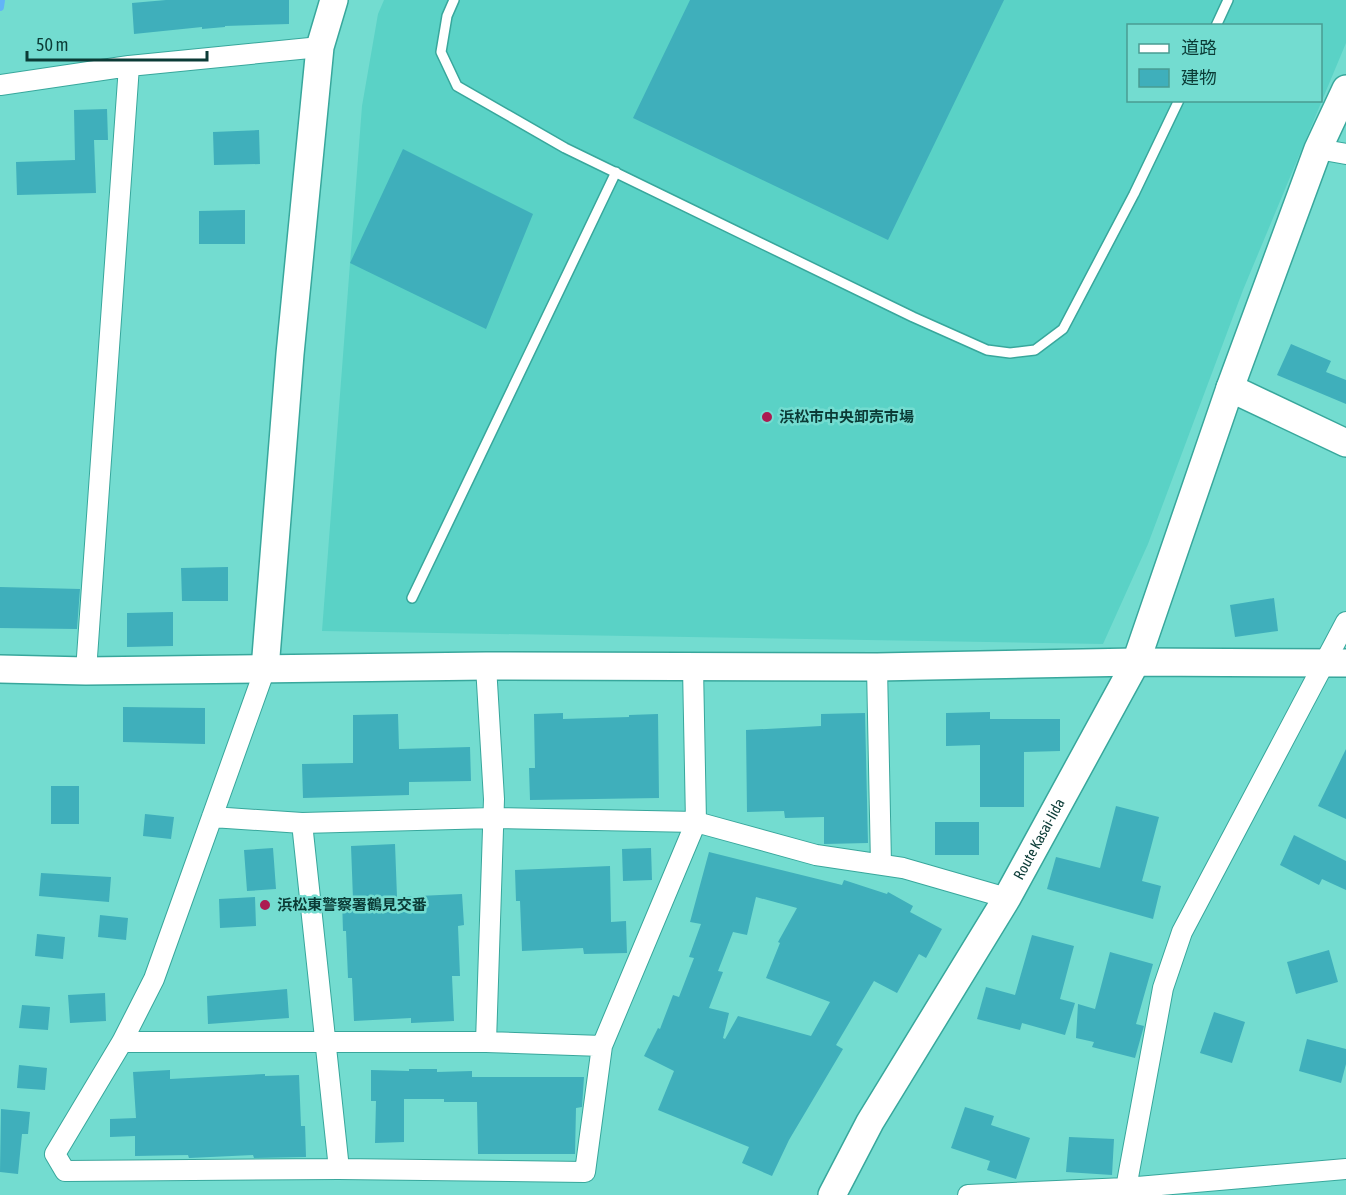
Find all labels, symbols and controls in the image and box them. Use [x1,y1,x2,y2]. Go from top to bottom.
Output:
scale bar [27,24,207,62]
legend [1127,24,1322,102]
text: 50 m [36,34,68,55]
text: 道路 [1181,37,1217,58]
text: 建物 [1181,67,1217,88]
place label: 浜松市中央卸売市場 [779,408,914,425]
marker: 浜松市中央卸売市場 [760,410,774,424]
street label: Route Kasai-Iida [1010,795,1068,882]
place label: 浜松東警察署鶴見交番 [277,896,427,913]
marker: 浜松東警察署鶴見交番 [258,898,272,912]

